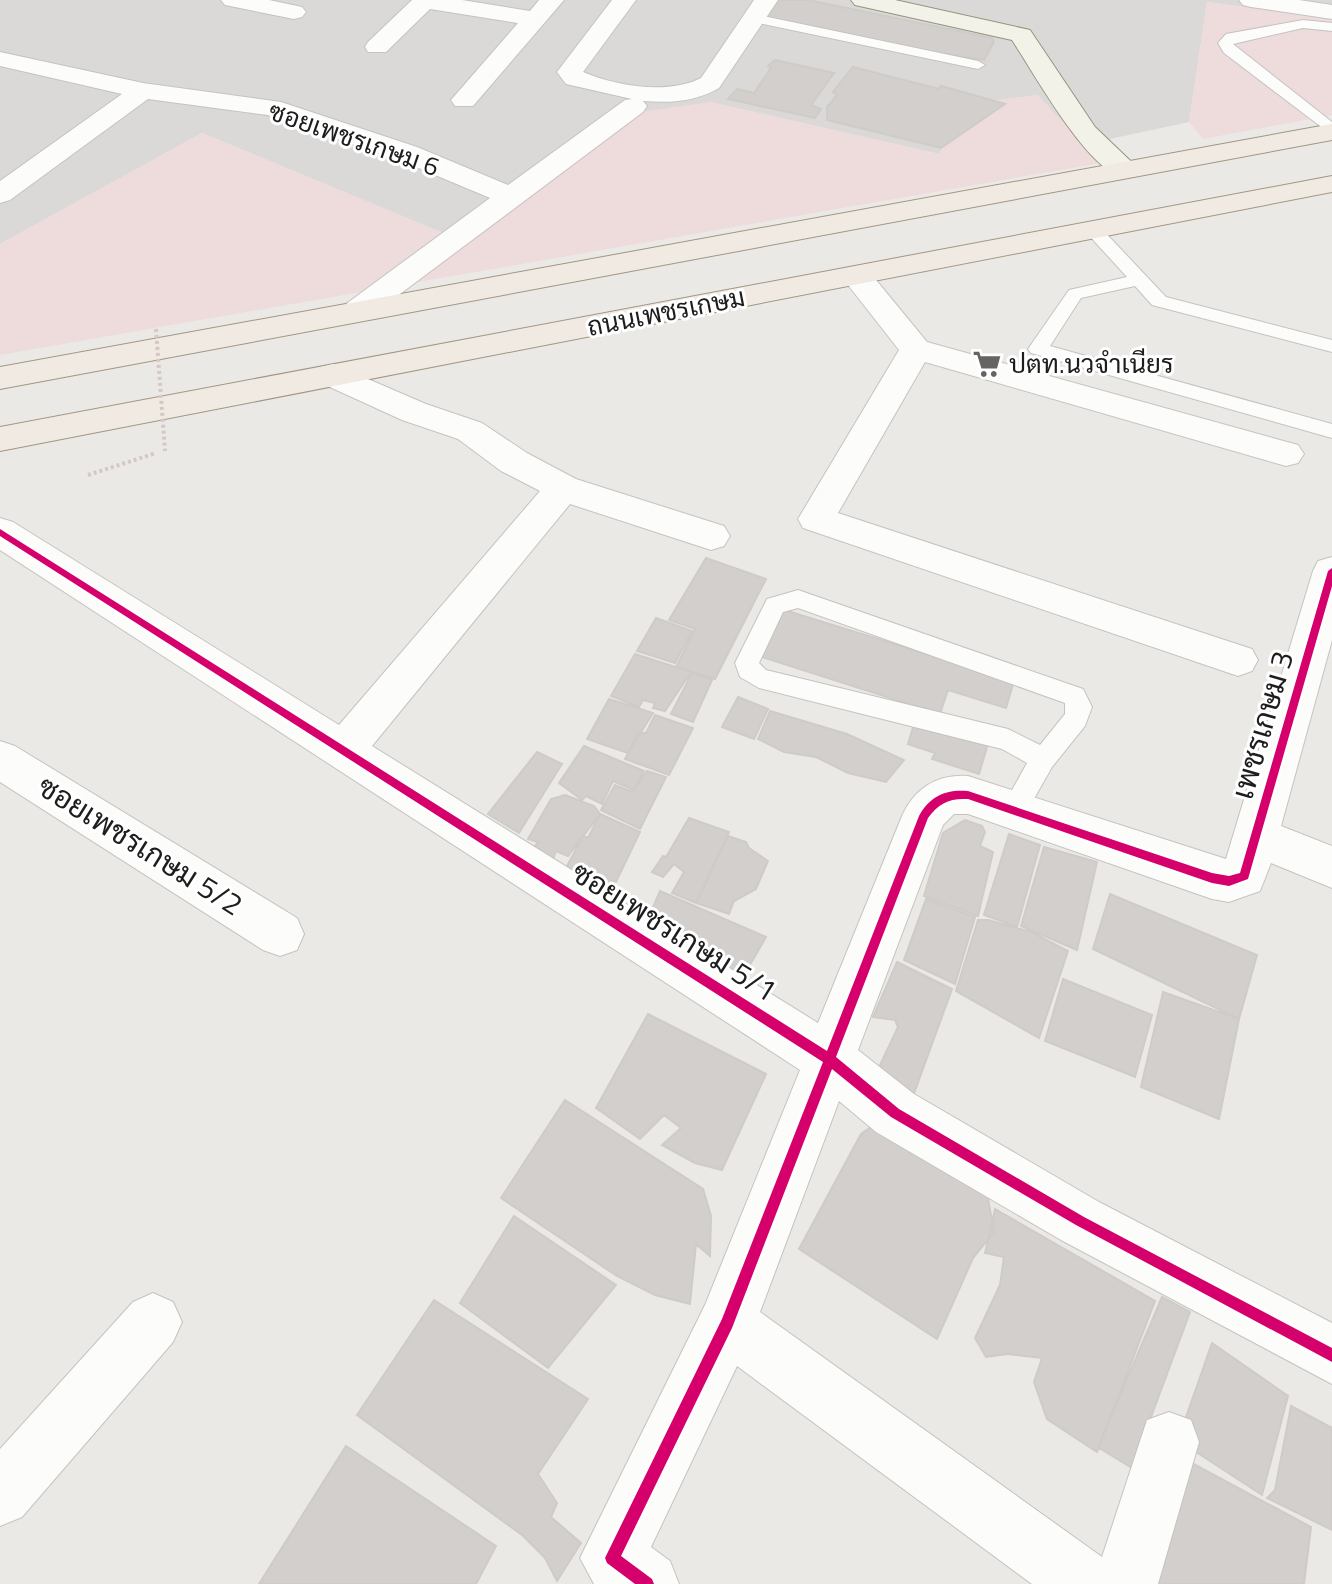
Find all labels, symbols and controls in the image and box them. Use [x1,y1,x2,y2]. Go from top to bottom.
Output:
street label: ซอยเพชรเกษม 6 [264,91,445,186]
street label: ถนนเพชรเกษม [584,277,748,346]
place label: ปตท.นวจำเนียร [1009,344,1174,383]
supermarket icon: ปตท.นวจำเนียร [972,349,1002,379]
street label: เพชรเกษม 3 [1219,645,1305,804]
street label: ซอยเพชรเกษม 5/2 [29,763,252,927]
street label: ซอยเพชรเกษม 5/1 [563,849,786,1013]

